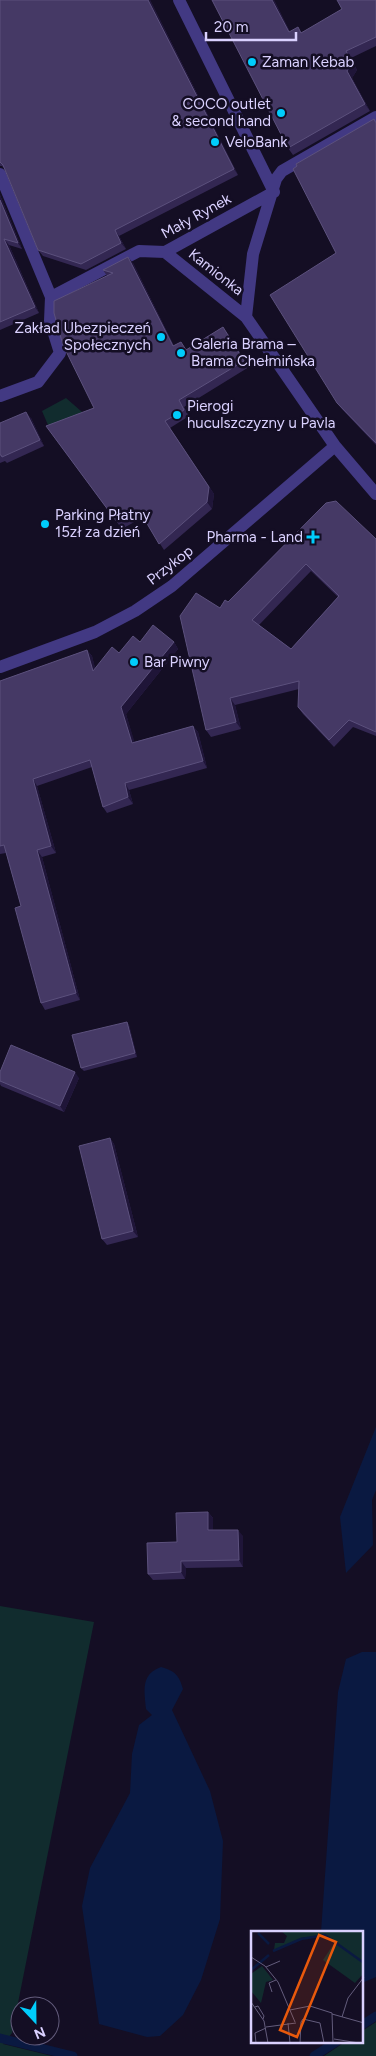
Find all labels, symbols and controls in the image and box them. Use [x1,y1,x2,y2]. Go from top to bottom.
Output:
scale bar [206,10,296,42]
text: 20 m [214,18,248,36]
place label: Zaman Kebab [262,53,354,71]
marker: Zaman Kebab [246,56,258,68]
place label: COCO outlet & second hand [172,95,271,130]
marker: COCO outlet & second hand [275,107,287,119]
place label: VeloBank [225,133,288,151]
marker: VeloBank [209,136,221,148]
street label: Mały Rynek [158,189,235,243]
street label: Kamionka [185,245,247,299]
place label: Zakład Ubezpieczeń Społecznych [15,319,151,354]
marker: Zakład Ubezpieczeń Społecznych [155,331,167,343]
place label: Galeria Brama – Brama Chełmińska [191,335,315,370]
marker: Galeria Brama – Brama Chełmińska [175,347,187,359]
place label: Pierogi huculszczyzny u Pavla [187,397,335,432]
marker: Pierogi huculszczyzny u Pavla [171,409,183,421]
place label: Parking Płatny 15zł za dzień [55,506,150,541]
marker: Parking Płatny 15zł za dzień [39,518,51,530]
place label: Pharma - Land [207,528,303,546]
marker: Pharma - Land [307,531,319,543]
street label: Przykop [143,541,197,589]
place label: Bar Piwny [144,653,210,671]
marker: Bar Piwny [128,656,140,668]
inset map [251,1931,364,2044]
north arrow [10,1996,60,2046]
text: N [31,2023,48,2042]

